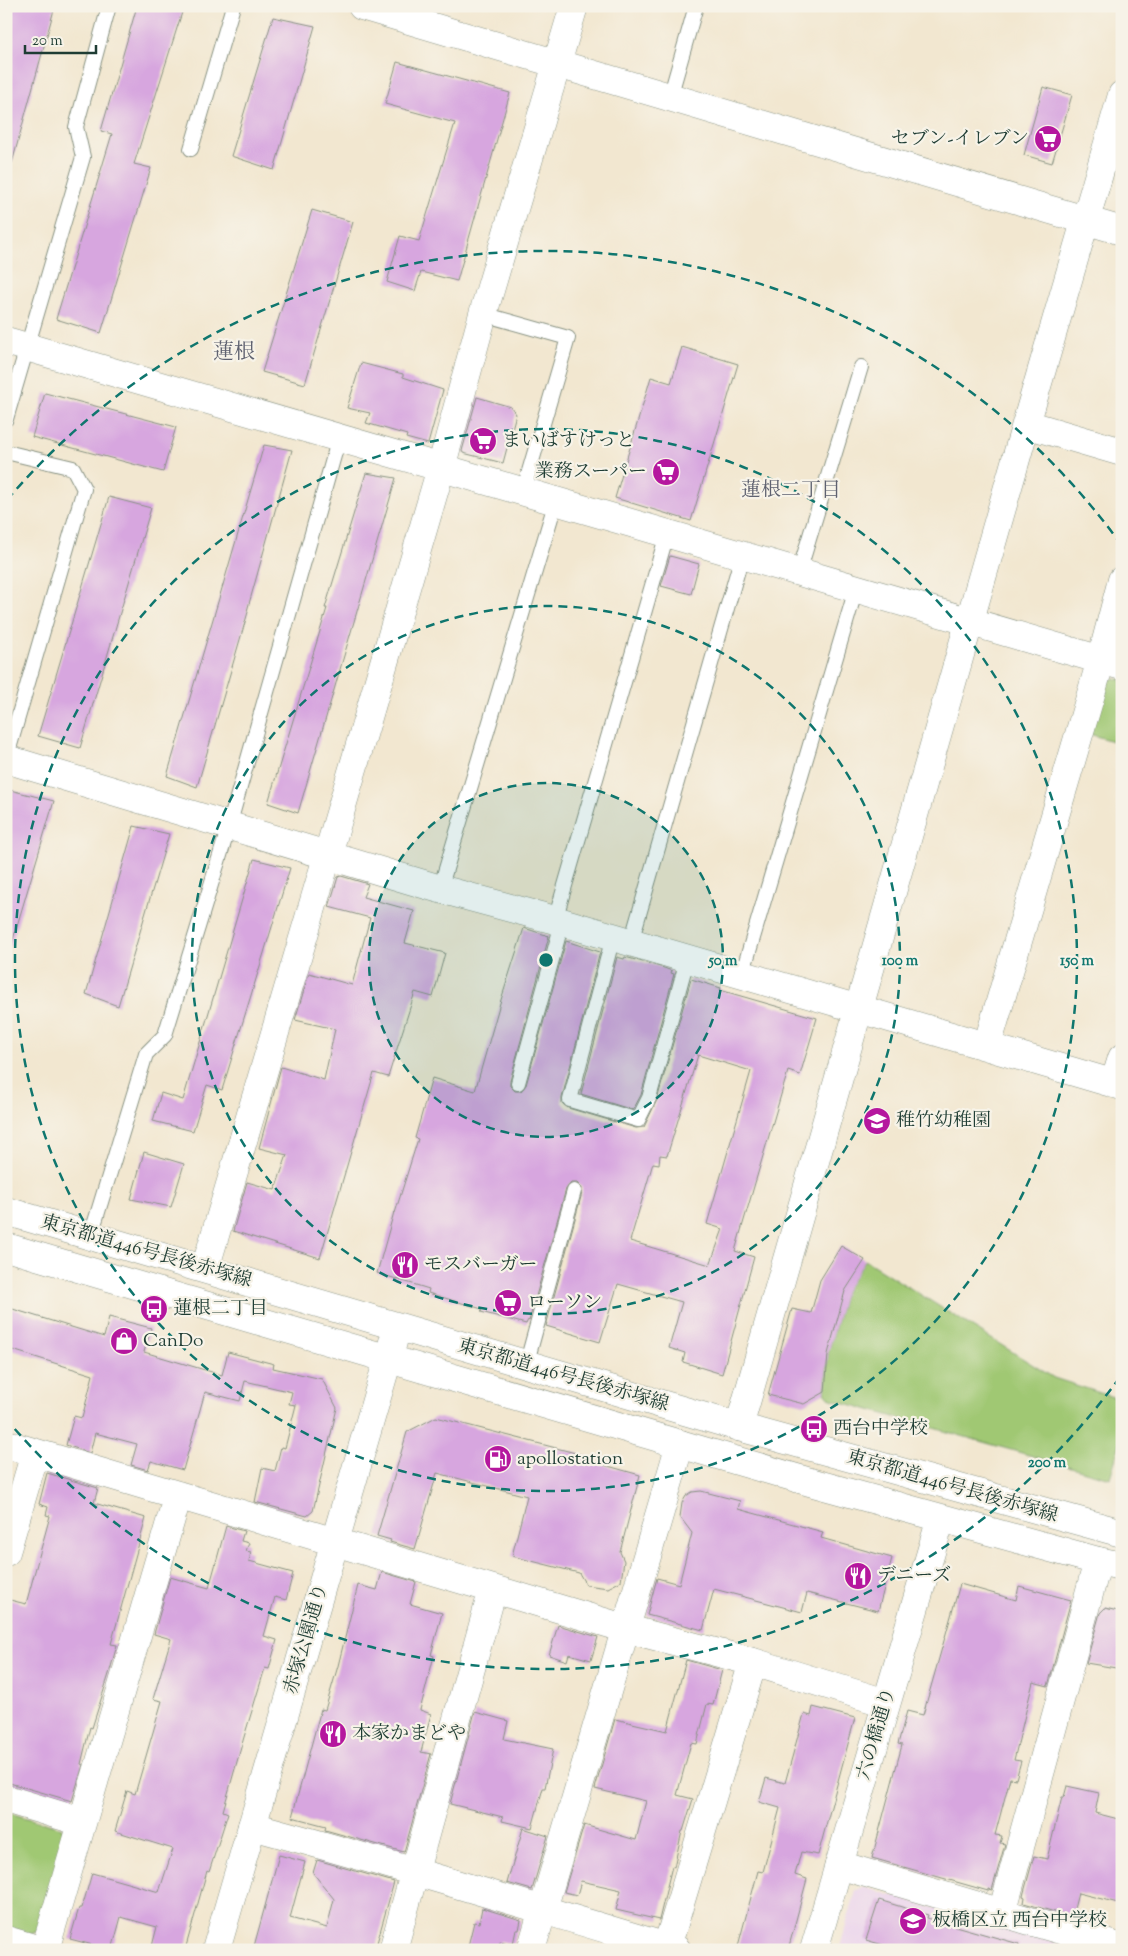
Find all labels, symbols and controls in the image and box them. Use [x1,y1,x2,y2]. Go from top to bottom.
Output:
scale bar [25,22,96,54]
text: 20 m [32,31,63,52]
supermarket icon: セブン-イレブン [1033,124,1063,154]
place label: セブン-イレブン [891,126,1029,153]
district label: 蓮根 [213,338,255,368]
supermarket icon: まいばすけっと [468,426,498,456]
place label: まいばすけっと [502,428,635,455]
supermarket icon: 業務スーパー [651,457,681,487]
place label: 業務スーパー [535,459,647,486]
district label: 蓮根二丁目 [741,477,841,506]
centre of rings [537,951,555,969]
text: 50 m [708,951,738,972]
text: 100 m [882,951,919,972]
text: 150 m [1060,951,1094,972]
school or university icon: 稚竹幼稚園 [862,1106,892,1136]
place label: 稚竹幼稚園 [896,1108,991,1135]
street label: 東京都道446号長後赤塚線 [37,1209,255,1295]
restaurant icon: モスバーガー [390,1250,420,1280]
place label: モスバーガー [424,1252,538,1279]
supermarket icon: ローソン [493,1288,523,1318]
place label: ローソン [527,1290,602,1317]
bus stop icon: 蓮根二丁目 [139,1294,169,1324]
place label: 蓮根二丁目 [173,1296,268,1323]
shop icon: CanDo [109,1326,139,1356]
place label: CanDo [143,1328,203,1355]
street label: 東京都道446号長後赤塚線 [454,1333,672,1419]
bus stop icon: 西台中学校 [799,1414,829,1444]
place label: 西台中学校 [833,1416,928,1443]
fuel station icon: apollostation [483,1444,513,1474]
street label: 東京都道446号長後赤塚線 [843,1444,1061,1530]
place label: apollostation [517,1446,623,1473]
text: 200 m [1028,1453,1067,1474]
restaurant icon: デニーズ [843,1561,873,1591]
place label: デニーズ [877,1563,951,1590]
street label: 赤塚公園通り [278,1580,336,1698]
street label: 六の橋通り [851,1685,903,1783]
restaurant icon: 本家かまどや [318,1719,348,1749]
place label: 本家かまどや [352,1721,466,1748]
school or university icon: 板橋区立 西台中学校 [898,1906,928,1936]
place label: 板橋区立 西台中学校 [932,1908,1107,1935]

